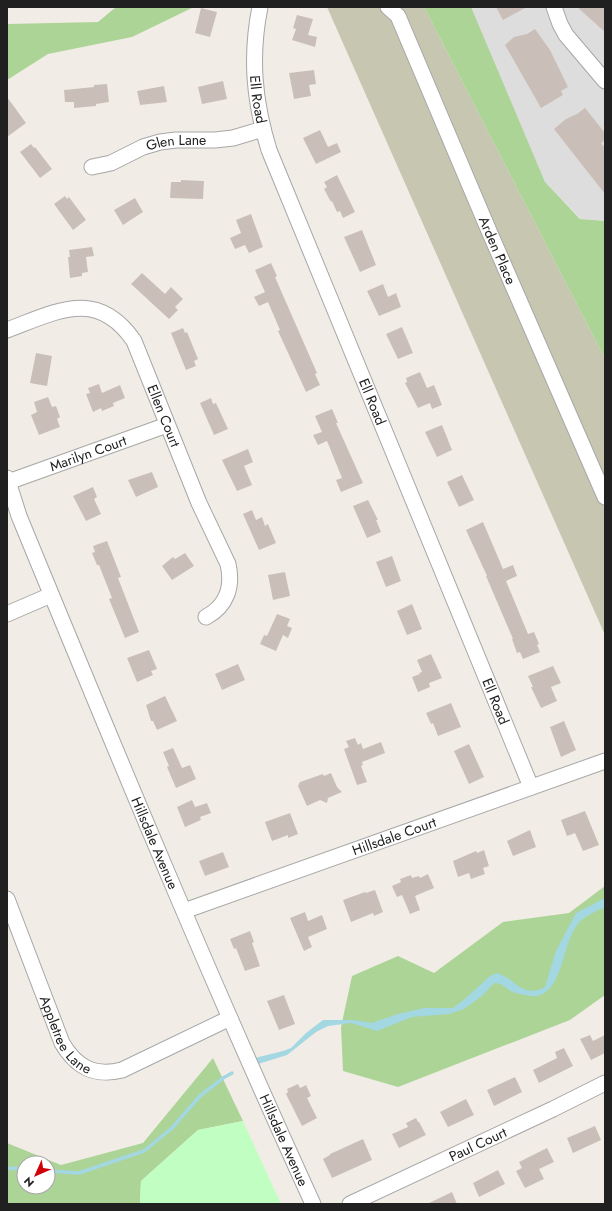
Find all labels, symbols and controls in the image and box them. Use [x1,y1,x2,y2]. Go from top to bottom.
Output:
street label: Ell Road [245,75,272,125]
street label: Glen Lane [144,130,206,156]
street label: Arden Place [474,213,521,288]
street label: Ell Road [354,375,391,428]
street label: Ellen Court [142,381,186,450]
street label: Marilyn Court [47,430,130,476]
street label: Ell Road [477,675,514,728]
street label: Hillsdale Avenue [126,794,183,892]
street label: Hillsdale Court [349,812,439,860]
street label: Appletree Lane [35,993,95,1079]
street label: Hillsdale Avenue [255,1091,314,1189]
street label: Paul Court [446,1122,510,1166]
north arrow [16,1155,56,1195]
text: N [20,1173,38,1191]

